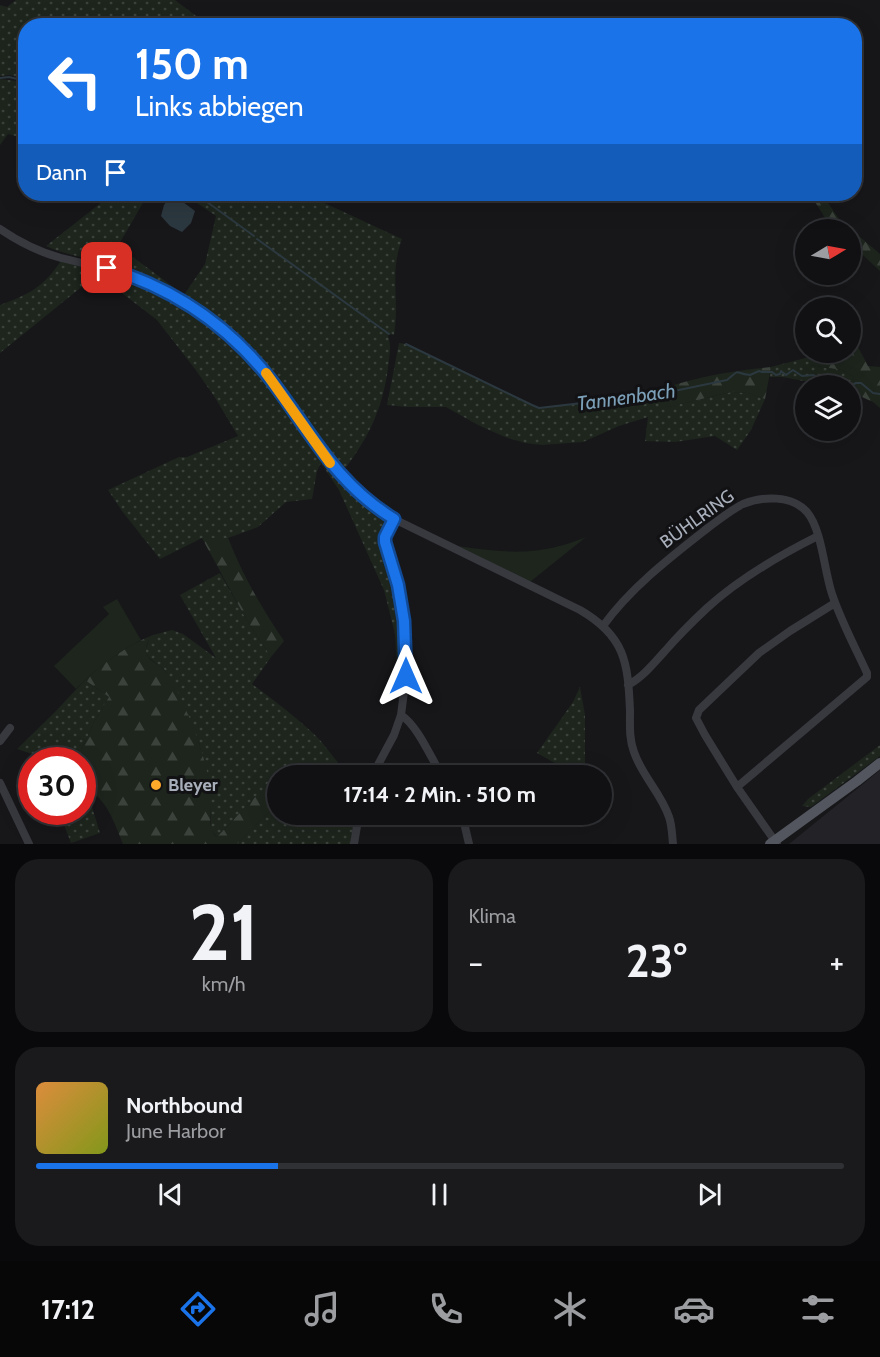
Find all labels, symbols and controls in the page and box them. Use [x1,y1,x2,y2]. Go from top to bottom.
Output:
text: 150 m [135,38,249,90]
icon: left [36,42,114,120]
text: Links abbiegen [135,90,304,123]
icon: arrive [99,156,132,189]
text: Dann [36,159,87,186]
north arrow [795,219,861,285]
map controls [795,219,861,441]
pin [81,242,132,293]
icon: arrive [90,251,123,284]
button: search [795,297,861,363]
button: layers [795,375,861,441]
water label: Tannenbach [575,378,677,416]
street label: BÜHLRING [656,485,738,553]
position arrow [374,644,438,708]
speed limit sign: 30 [18,747,96,825]
place label: Bleyer [168,774,218,796]
marker: Bleyer [149,778,163,792]
text: 17:14 · 2 Min. · 510 m [343,781,536,808]
text: 21 [189,885,259,980]
text: Klima [469,904,516,928]
text: 23° [626,934,687,988]
text: − [469,942,483,982]
text: + [829,942,844,982]
text: km/h [202,972,246,996]
text: Northbound [126,1092,243,1119]
text: June Harbor [126,1119,226,1143]
icon: previous [154,1178,187,1211]
icon: pause [423,1178,456,1211]
icon: next [693,1178,726,1211]
icon: directions [177,1288,219,1330]
icon: music [301,1288,343,1330]
icon: phone [425,1288,467,1330]
icon: climate [549,1288,591,1330]
icon: car [673,1288,715,1330]
icon: filters [797,1288,839,1330]
text: 17:12 [41,1293,95,1326]

